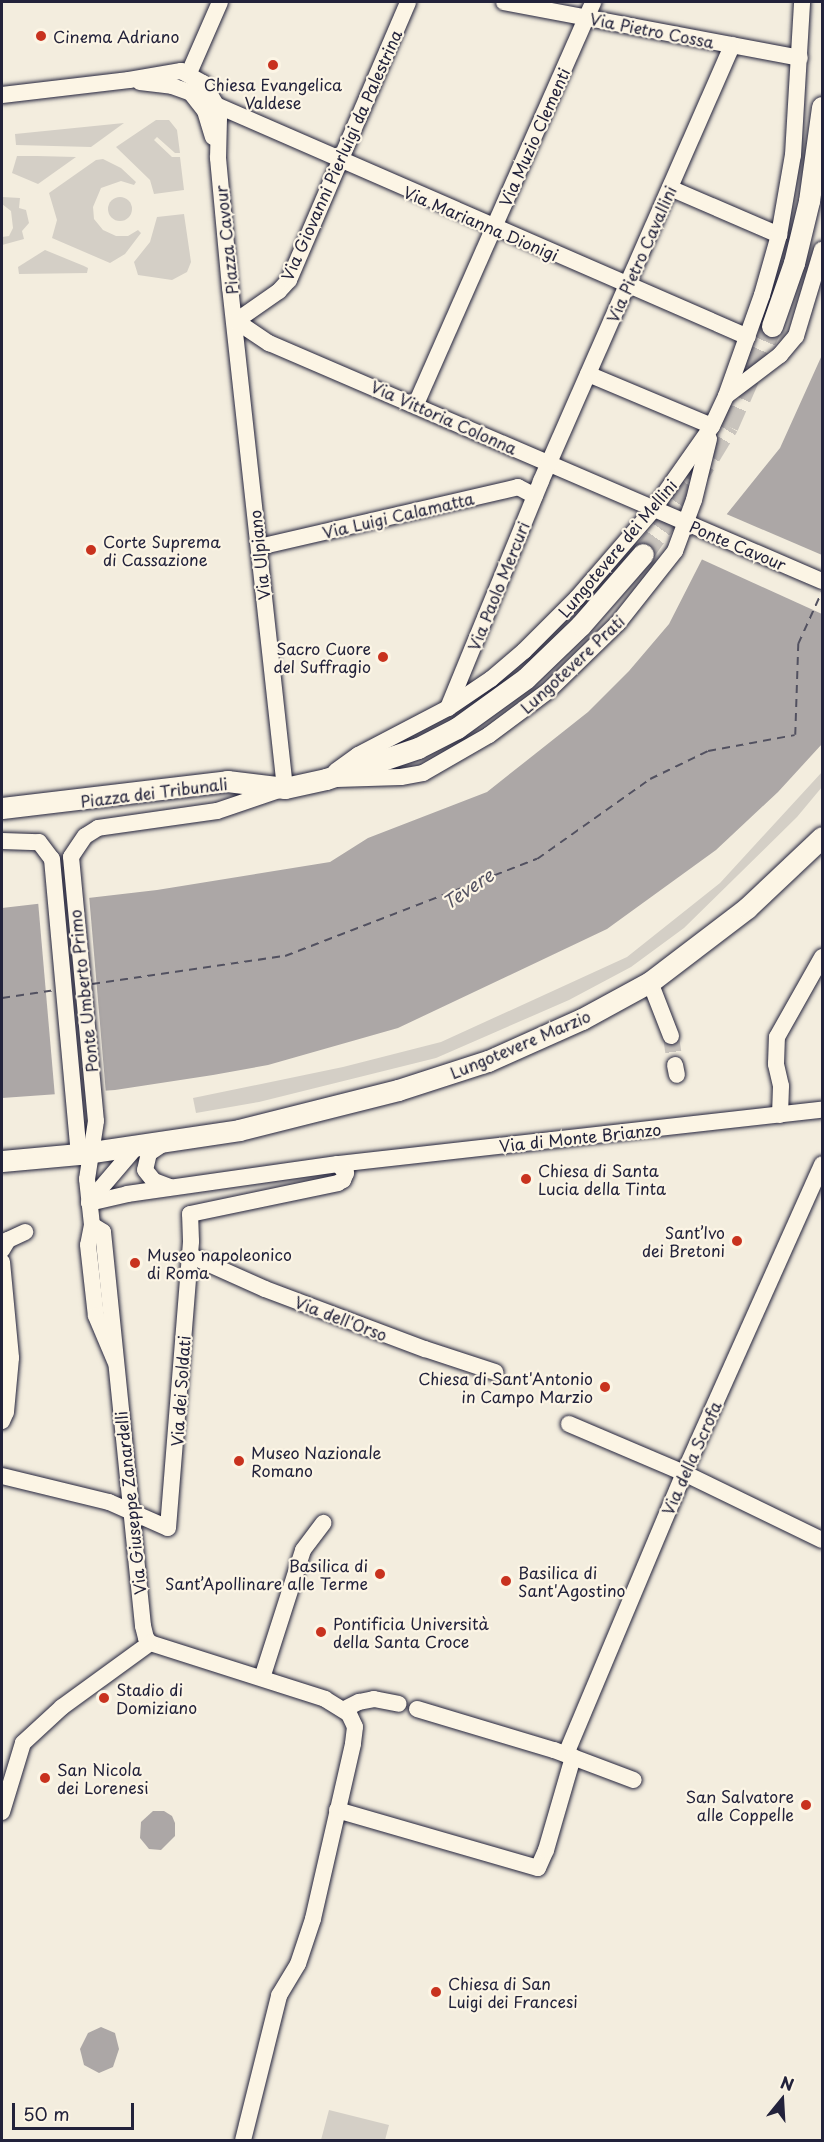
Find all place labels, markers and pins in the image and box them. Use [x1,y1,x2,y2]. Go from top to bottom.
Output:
place label: Cinema Adriano [53,26,180,46]
marker: Cinema Adriano [34,29,48,43]
marker: Chiesa Evangelica Valdese [266,58,280,72]
place label: Chiesa Evangelica Valdese [204,74,342,112]
place label: Corte Suprema di Cassazione [103,531,221,569]
marker: Corte Suprema di Cassazione [84,543,98,557]
place label: Sacro Cuore del Suffragio [272,638,371,676]
marker: Sacro Cuore del Suffragio [376,650,390,664]
place label: Chiesa di Santa Lucia della Tinta [538,1160,665,1198]
marker: Chiesa di Santa Lucia della Tinta [519,1172,533,1186]
place label: Sant’Ivo dei Bretoni [642,1222,725,1260]
marker: Sant’Ivo dei Bretoni [730,1234,744,1248]
place label: Museo napoleonico di Roma [147,1244,292,1282]
marker: Museo napoleonico di Roma [128,1256,142,1270]
place label: Chiesa di Sant'Antonio in Campo Marzio [418,1368,593,1406]
marker: Chiesa di Sant'Antonio in Campo Marzio [598,1380,612,1394]
place label: Museo Nazionale Romano [251,1442,382,1480]
marker: Museo Nazionale Romano [232,1454,246,1468]
place label: Basilica di Sant’Apollinare alle Terme [166,1555,368,1593]
place label: Basilica di Sant'Agostino [518,1562,625,1600]
marker: Basilica di Sant’Apollinare alle Terme [373,1567,387,1581]
marker: Basilica di Sant'Agostino [499,1574,513,1588]
place label: Pontificia Università della Santa Croce [333,1613,489,1651]
marker: Pontificia Università della Santa Croce [314,1625,328,1639]
place label: Stadio di Domiziano [116,1679,197,1717]
marker: Stadio di Domiziano [97,1691,111,1705]
place label: San Nicola dei Lorenesi [57,1759,149,1797]
marker: San Nicola dei Lorenesi [38,1771,52,1785]
place label: San Salvatore alle Coppelle [686,1786,794,1824]
marker: San Salvatore alle Coppelle [799,1798,813,1812]
place label: Chiesa di San Luigi dei Francesi [448,1973,580,2011]
marker: Chiesa di San Luigi dei Francesi [429,1985,443,1999]

